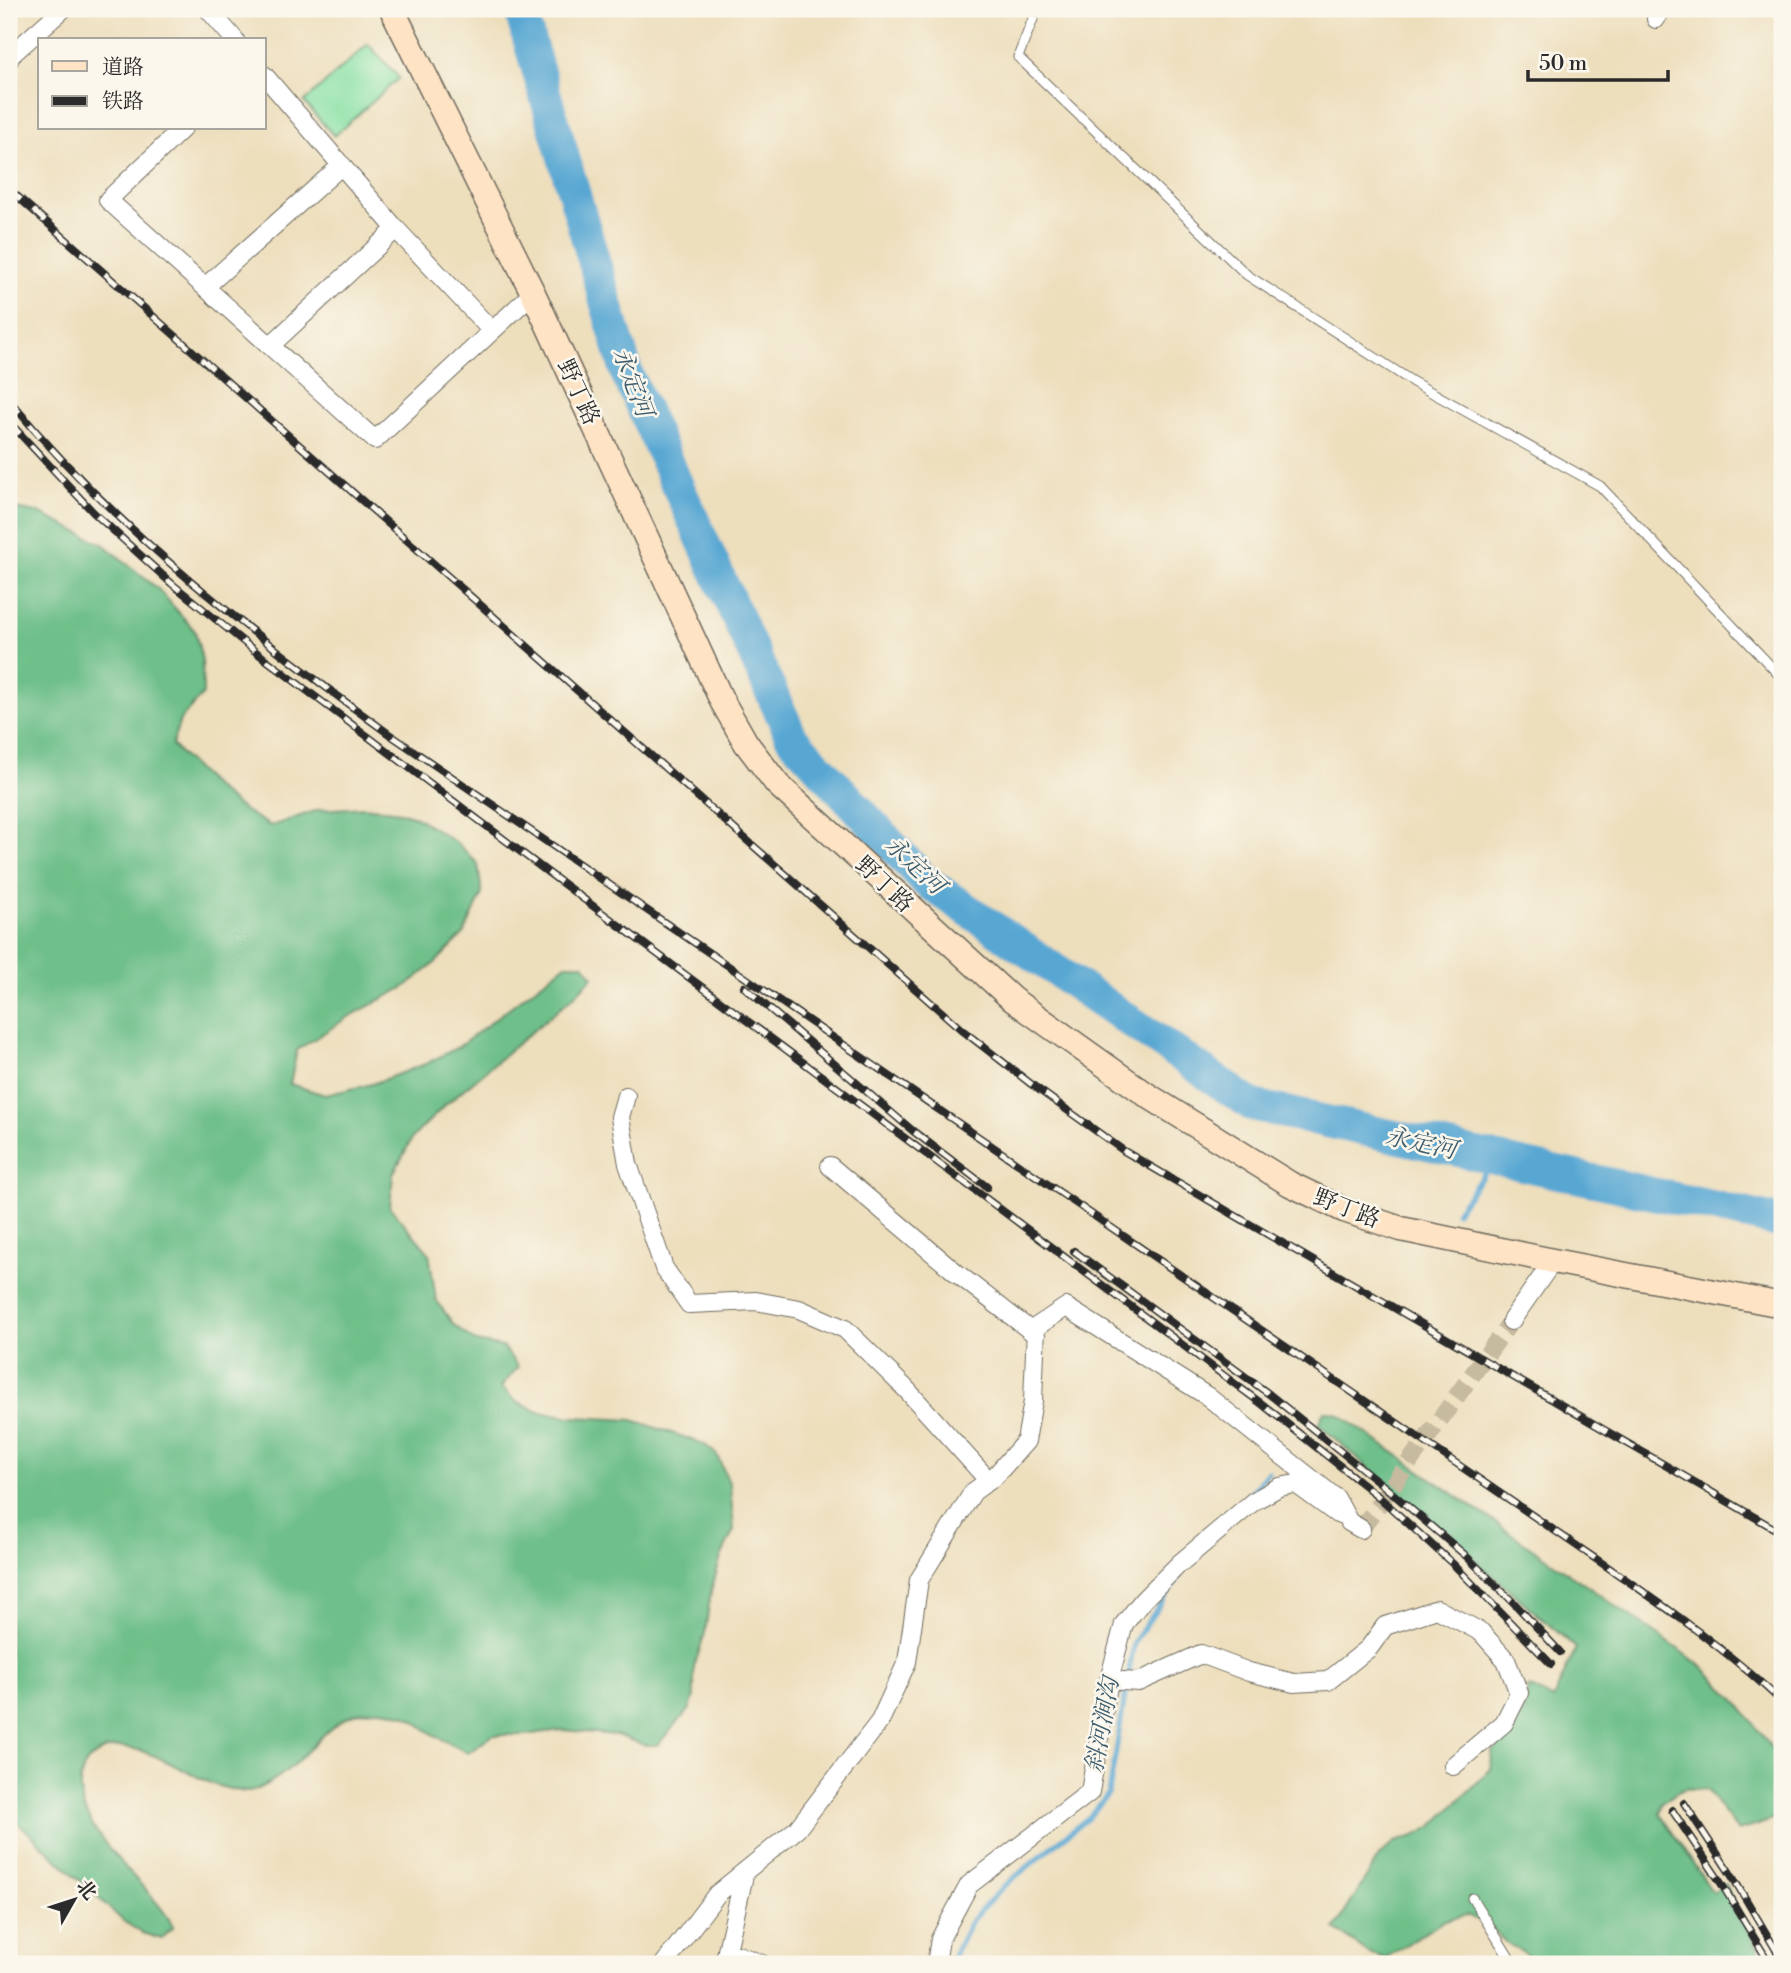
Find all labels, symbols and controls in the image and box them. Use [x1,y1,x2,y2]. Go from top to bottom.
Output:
legend [38,38,266,130]
scale bar [1528,38,1668,82]
text: 50 m [1539,51,1587,77]
text: 道路 [102,55,144,81]
text: 铁路 [102,89,144,115]
water label: 永定河 [605,343,660,425]
street label: 野丁路 [551,355,605,430]
water label: 永定河 [878,830,954,904]
street label: 野丁路 [850,851,919,918]
water label: 永定河 [1382,1122,1463,1167]
street label: 野丁路 [1309,1183,1384,1234]
water label: 斜河涧沟 [1080,1671,1127,1775]
north arrow [38,1864,108,1934]
text: 北 [71,1875,102,1905]

